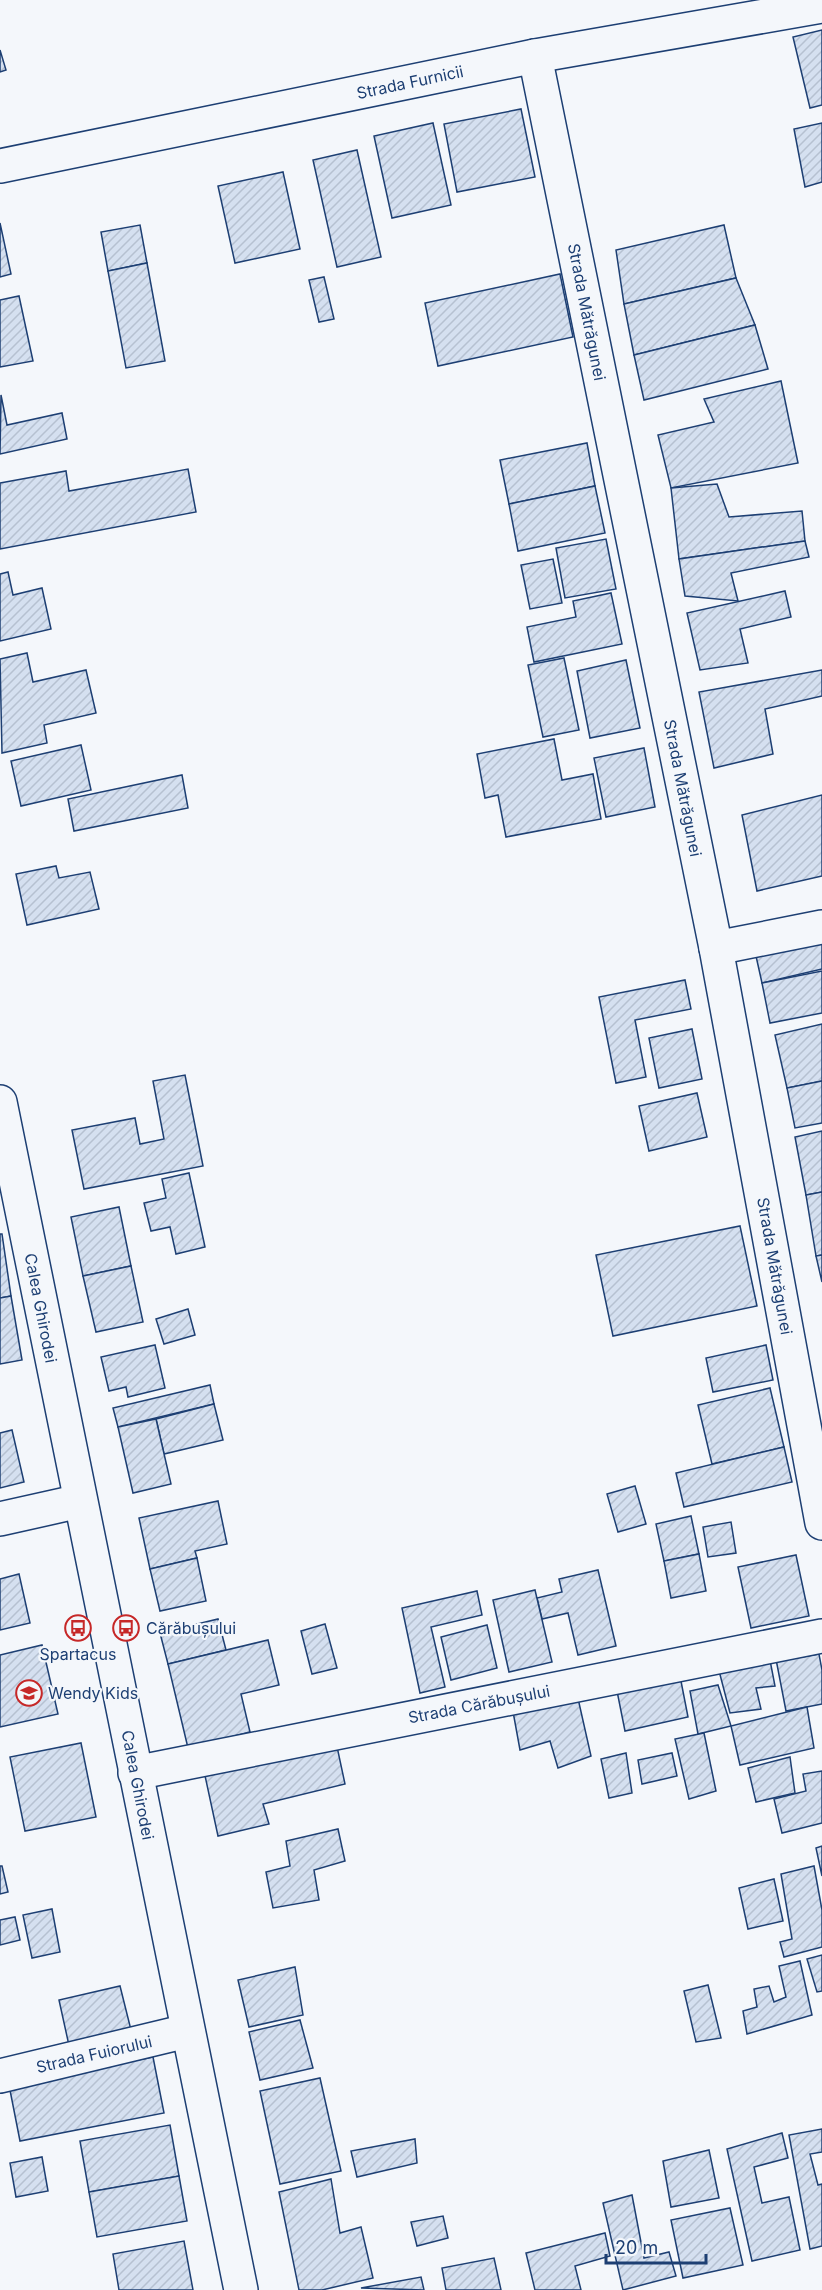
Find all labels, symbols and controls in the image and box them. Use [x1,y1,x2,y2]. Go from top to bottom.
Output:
street label: Strada Furnicii [355,61,465,103]
street label: Strada Mătrăgunei [564,242,610,382]
street label: Strada Mătrăgunei [660,718,706,858]
street label: Strada Mătrăgunei [753,1196,797,1336]
street label: Calea Ghirodei [21,1252,61,1364]
bus stop icon: Spartacus [63,1613,93,1643]
bus stop icon: Cărăbușului [111,1613,141,1643]
place label: Cărăbușului [146,1618,236,1638]
place label: Spartacus [40,1644,116,1664]
school or university icon: Wendy Kids [14,1678,44,1708]
street label: Strada Cărăbușului [406,1680,552,1728]
place label: Wendy Kids [48,1683,138,1703]
street label: Calea Ghirodei [118,1729,158,1841]
street label: Strada Fuiorului [34,2031,154,2077]
scale bar [606,2227,706,2265]
text: 20 m [615,2237,658,2258]

